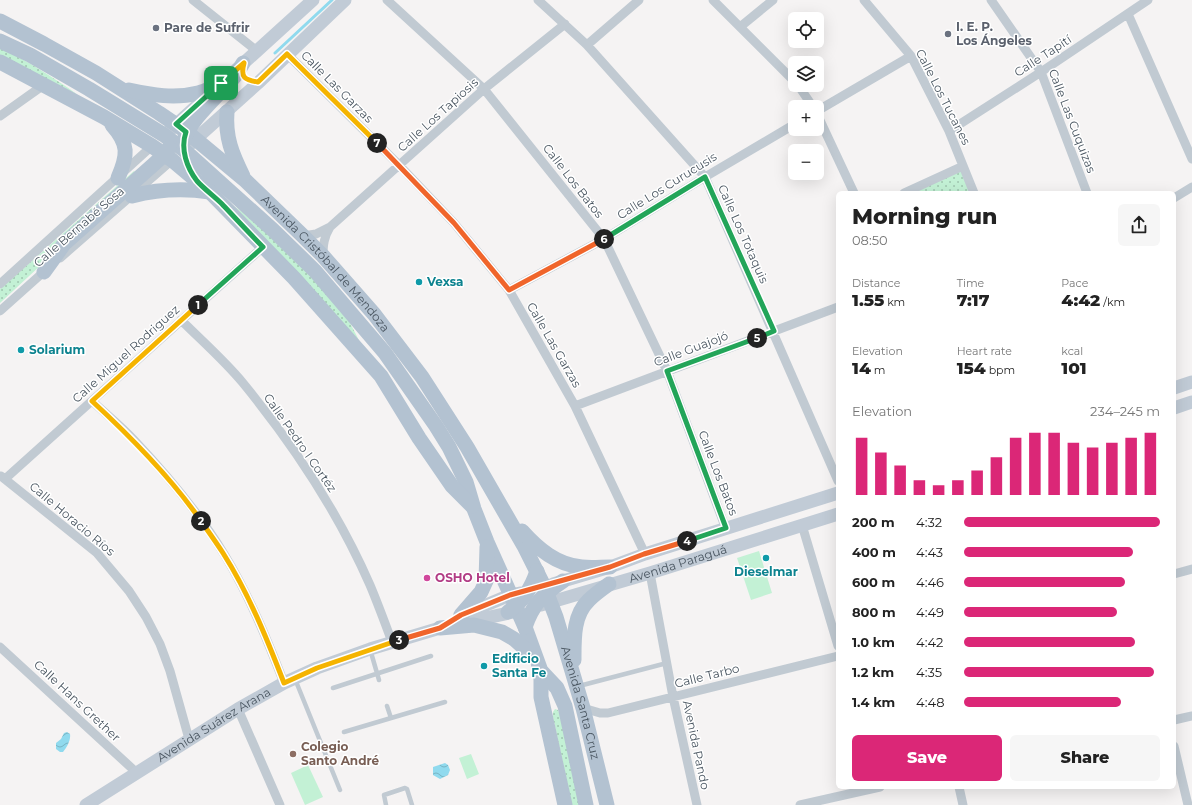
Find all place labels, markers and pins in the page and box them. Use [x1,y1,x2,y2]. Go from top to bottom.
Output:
place label: I. E. P. Los Ángeles [956,19,1033,48]
place label: Pare de Sufrir [164,20,250,35]
marker: Pare de Sufrir [151,23,161,33]
marker: I. E. P. Los Ángeles [943,29,953,39]
pin [204,66,238,100]
pin: 7 [367,133,387,153]
pin: 6 [594,229,614,249]
place label: Vexsa [426,274,463,289]
marker: Vexsa [414,277,424,287]
pin: 1 [188,295,208,315]
pin: 5 [747,328,767,348]
place label: Solarium [29,342,85,357]
marker: Solarium [16,345,26,355]
pin: 2 [191,511,211,531]
pin: 4 [677,531,697,551]
marker: Dieselmar [761,553,771,563]
place label: Dieselmar [734,564,798,579]
place label: OSHO Hotel [435,570,510,585]
marker: OSHO Hotel [422,573,432,583]
pin: 3 [389,630,409,650]
place label: Edificio Santa Fe [492,651,547,680]
marker: Edificio Santa Fe [479,661,489,671]
place label: Colegio Santo André [301,739,380,768]
marker: Colegio Santo André [288,749,298,759]

